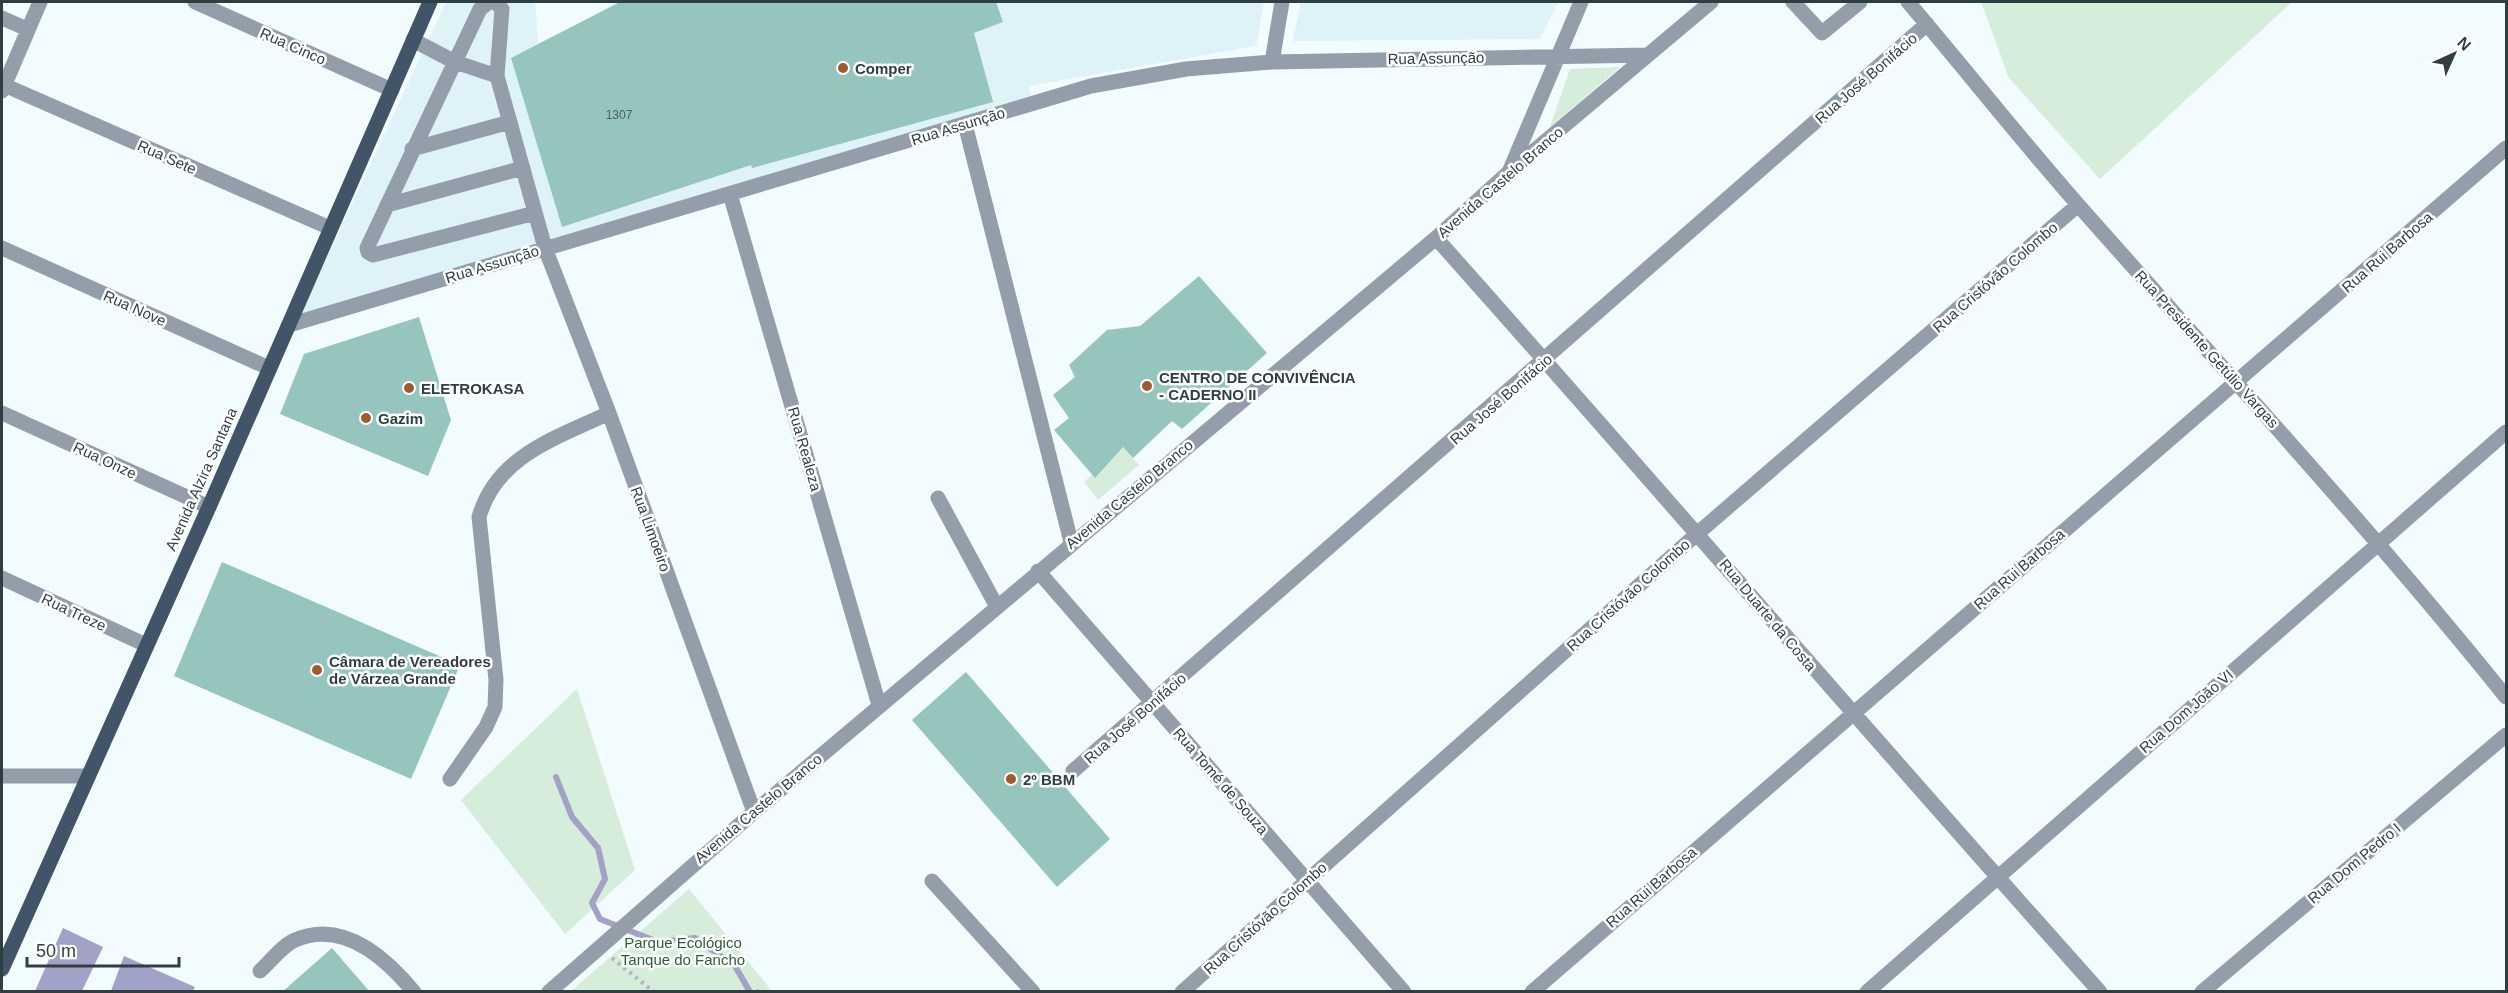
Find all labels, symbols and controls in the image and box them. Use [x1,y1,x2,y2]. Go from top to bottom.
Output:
street label: Rua Cinco [258,24,328,68]
north arrow [2424,24,2484,84]
street label: Rua José Bonifácio [1812,29,1920,127]
text: N [2454,34,2474,54]
street label: Rua Assunção [1387,49,1485,67]
place label: Comper [855,60,912,77]
marker: Comper [836,61,850,75]
street label: Rua Assunção [909,104,1007,148]
house number: 1307 [606,108,633,122]
street label: Avenida Castelo Branco [1434,123,1566,241]
street label: Rua Sete [135,137,199,177]
street label: Rua Rui Barbosa [2338,208,2436,296]
street label: Rua Cristóvão Colombo [1929,218,2061,336]
street label: Rua Assunção [443,242,541,286]
street label: Rua Presidente Getúlio Vargas [2132,267,2282,431]
street label: Rua Nove [101,287,169,329]
street label: Rua José Bonifácio [1447,350,1555,448]
place label: CENTRO DE CONVIVÊNCIA - CADERNO II [1159,369,1356,403]
marker: CENTRO DE CONVIVÊNCIA - CADERNO II [1140,379,1154,393]
place label: ELETROKASA [421,380,525,397]
marker: ELETROKASA [402,381,416,395]
street label: Avenida Alzira Santana [162,404,241,553]
street label: Rua Realeza [785,405,825,494]
place label: Gazim [378,410,423,427]
marker: Gazim [359,411,373,425]
street label: Avenida Castelo Branco [1062,436,1196,552]
street label: Rua Onze [71,438,139,482]
street label: Rua Limoeiro [628,484,674,574]
street label: Rua Rui Barbosa [1970,525,2068,613]
street label: Rua Cristóvão Colombo [1563,535,1693,655]
street label: Rua Duarte da Costa [1716,556,1820,675]
street label: Rua Treze [39,590,109,634]
place label: Câmara de Vereadores de Várzea Grande [329,653,491,687]
marker: Câmara de Vereadores de Várzea Grande [310,663,324,677]
street label: Rua Dom João VI [2136,666,2236,756]
street label: Rua José Bonifácio [1081,669,1189,767]
street label: Rua Tomé de Souza [1170,724,1272,838]
street label: Avenida Castelo Branco [691,750,825,866]
place label: 2º BBM [1023,771,1075,788]
marker: 2º BBM [1004,772,1018,786]
street label: Rua Dom Pedro I [2304,819,2404,907]
street label: Rua Rui Barbosa [1602,843,1700,931]
street label: Rua Cristóvão Colombo [1200,858,1330,978]
scale bar [27,930,178,968]
park label: Parque Ecológico Tanque do Fancho [621,934,745,968]
text: 50 m [36,941,76,961]

